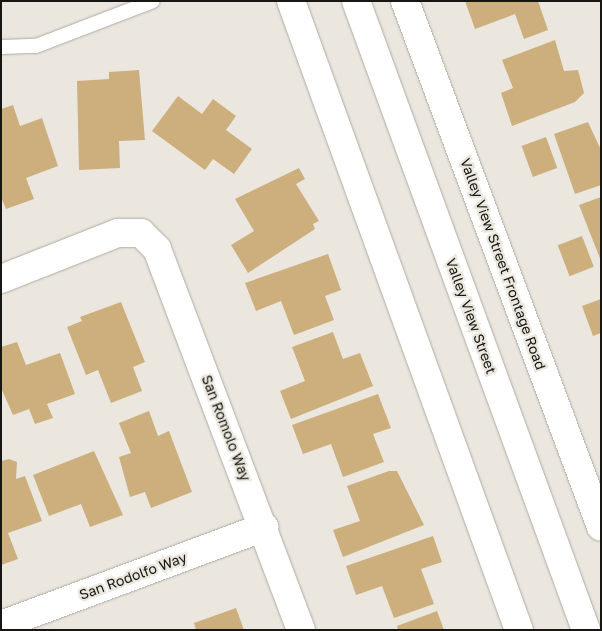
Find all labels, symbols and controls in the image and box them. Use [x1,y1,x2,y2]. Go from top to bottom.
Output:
street label: Valley View Street Frontage Road [457,156,549,372]
street label: Valley View Street [442,256,500,376]
street label: San Romolo Way [198,373,254,483]
street label: San Rodolfo Way [77,549,189,603]

